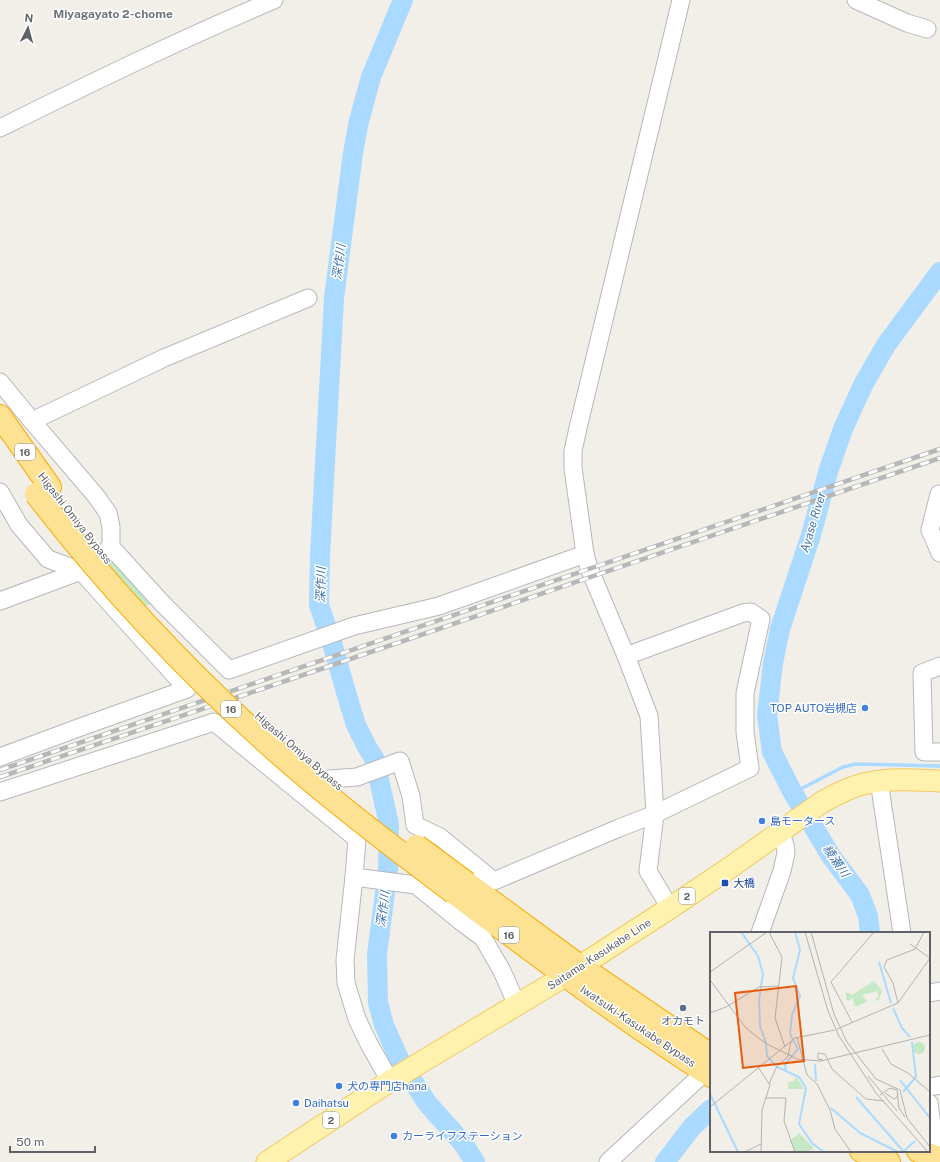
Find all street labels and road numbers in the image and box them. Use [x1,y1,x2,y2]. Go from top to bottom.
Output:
road number: 16 [15,444,35,460]
street label: Higashi Omiya Bypass [36,470,115,566]
road number: 16 [221,701,241,717]
street label: Higashi Omiya Bypass [253,709,346,793]
road number: 2 [679,888,695,904]
street label: Saitama-Kasukabe Line [545,916,653,992]
road number: 16 [499,927,519,943]
street label: Iwatsuki-Kasukabe Bypass [578,983,698,1069]
road number: 2 [323,1112,339,1128]

